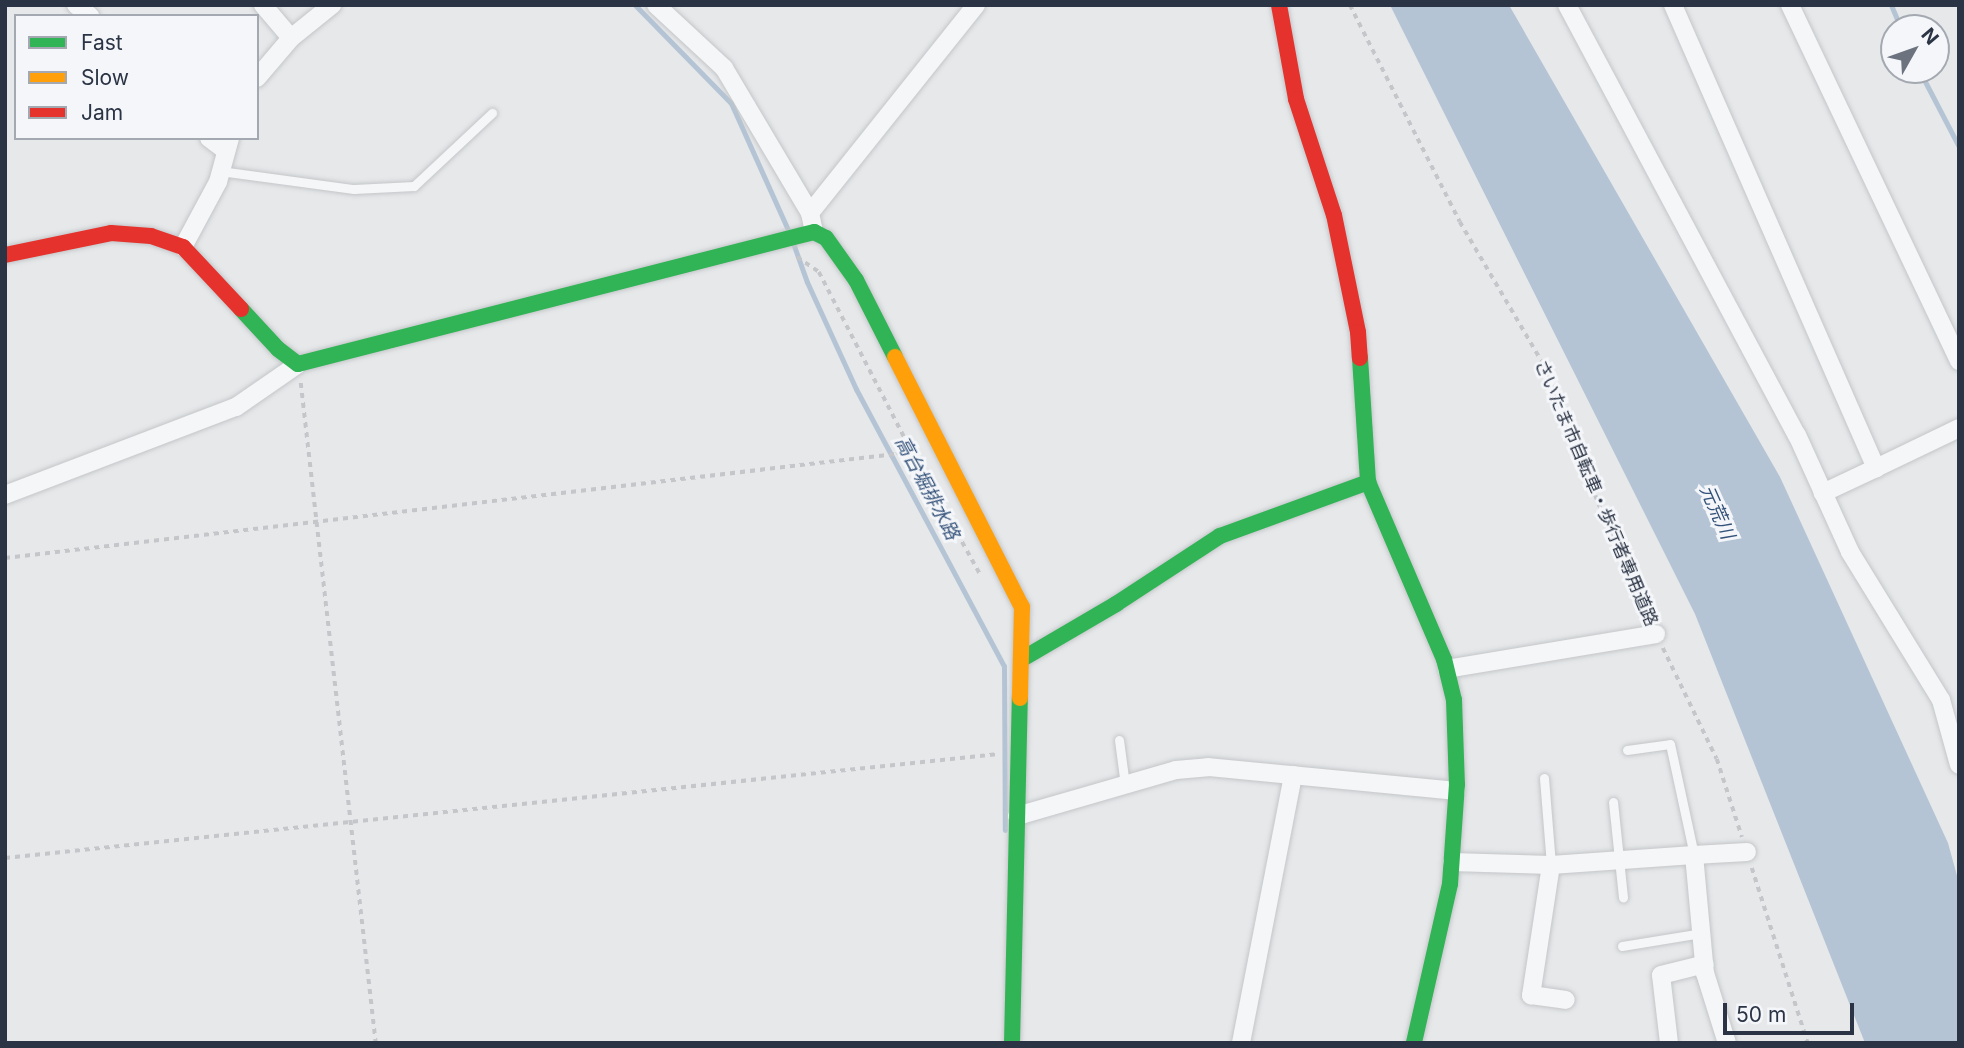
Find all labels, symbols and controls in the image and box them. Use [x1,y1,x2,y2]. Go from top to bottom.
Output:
legend [14,14,259,140]
north arrow [1880,14,1950,84]
text: N [1916,24,1943,49]
text: Fast [81,30,123,55]
text: Slow [81,65,129,90]
text: Jam [81,100,123,125]
street label: さいたま市自転車・歩行者専用道路 [1530,356,1662,630]
water label: 高台堀排水路 [890,432,964,544]
water label: 元荒川 [1695,481,1739,543]
scale bar [1726,988,1857,1032]
text: 50 m [1736,1002,1786,1027]

